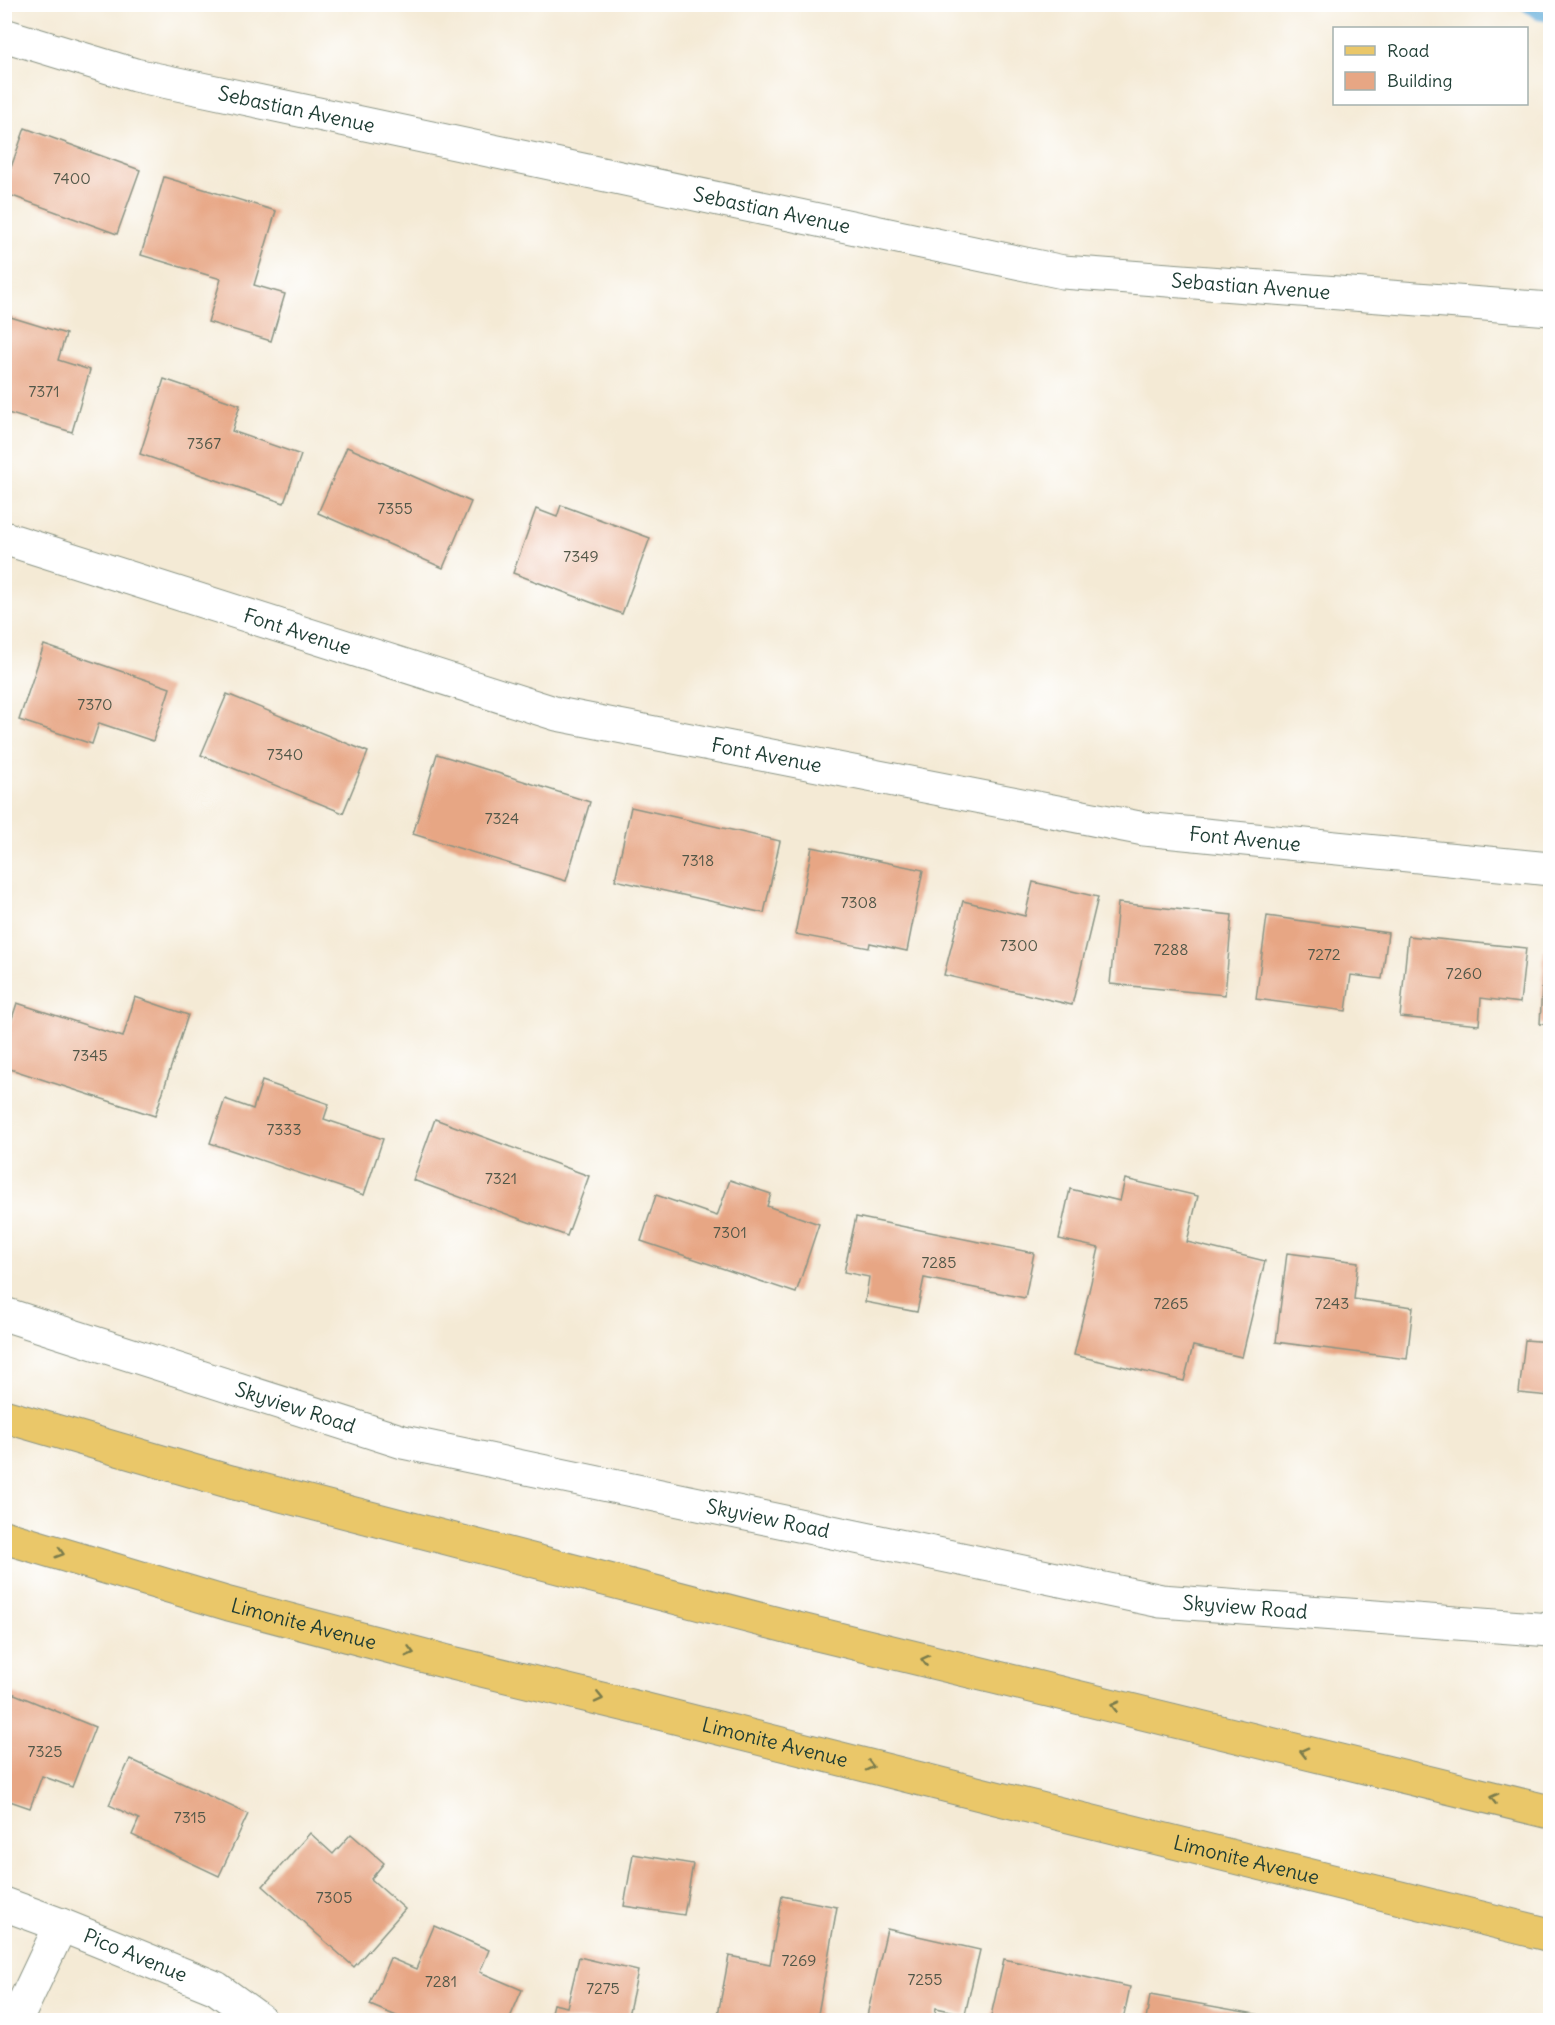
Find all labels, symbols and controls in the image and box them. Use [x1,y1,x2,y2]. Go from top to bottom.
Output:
legend [1333,27,1528,105]
text: Road [1387,39,1430,62]
text: Building [1387,69,1452,92]
street label: Sebastian Avenue [216,80,377,138]
house number: 7400 [53,168,91,188]
street label: Sebastian Avenue [691,181,853,238]
street label: Sebastian Avenue [1170,267,1331,304]
house number: 7371 [28,381,60,401]
house number: 7367 [187,433,221,453]
house number: 7355 [377,498,413,518]
house number: 7349 [563,546,599,566]
street label: Font Avenue [241,602,355,660]
house number: 7370 [77,694,113,714]
street label: Font Avenue [710,732,824,778]
house number: 7340 [267,744,303,764]
house number: 7324 [485,808,519,828]
street label: Font Avenue [1188,821,1302,856]
house number: 7318 [682,850,714,870]
house number: 7308 [841,892,877,912]
house number: 7300 [1000,935,1038,955]
house number: 7288 [1153,939,1189,959]
house number: 7272 [1307,944,1341,964]
house number: 7260 [1446,963,1482,983]
house number: 7345 [72,1045,108,1065]
house number: 7333 [266,1119,302,1139]
house number: 7321 [485,1168,517,1188]
house number: 7301 [713,1222,747,1242]
house number: 7285 [921,1252,957,1272]
house number: 7265 [1153,1293,1189,1313]
house number: 7243 [1315,1293,1349,1313]
street label: Skyview Road [232,1376,359,1438]
street label: Skyview Road [704,1493,832,1543]
one-way arrow [55,1546,65,1559]
street label: Skyview Road [1182,1590,1309,1624]
street label: Limonite Avenue [228,1592,379,1655]
one-way arrow [404,1645,415,1657]
one-way arrow [920,1655,930,1668]
one-way arrow [594,1691,604,1704]
one-way arrow [1110,1700,1120,1713]
street label: Limonite Avenue [700,1711,851,1772]
house number: 7325 [28,1741,62,1761]
one-way arrow [1300,1746,1310,1759]
one-way arrow [865,1759,875,1772]
one-way arrow [1489,1792,1499,1805]
house number: 7315 [174,1807,206,1827]
street label: Limonite Avenue [1171,1829,1322,1890]
house number: 7305 [316,1887,352,1907]
street label: Pico Avenue [80,1923,191,1987]
house number: 7269 [781,1950,817,1970]
house number: 7255 [907,1969,943,1989]
house number: 7281 [425,1971,457,1991]
house number: 7275 [586,1978,620,1998]

